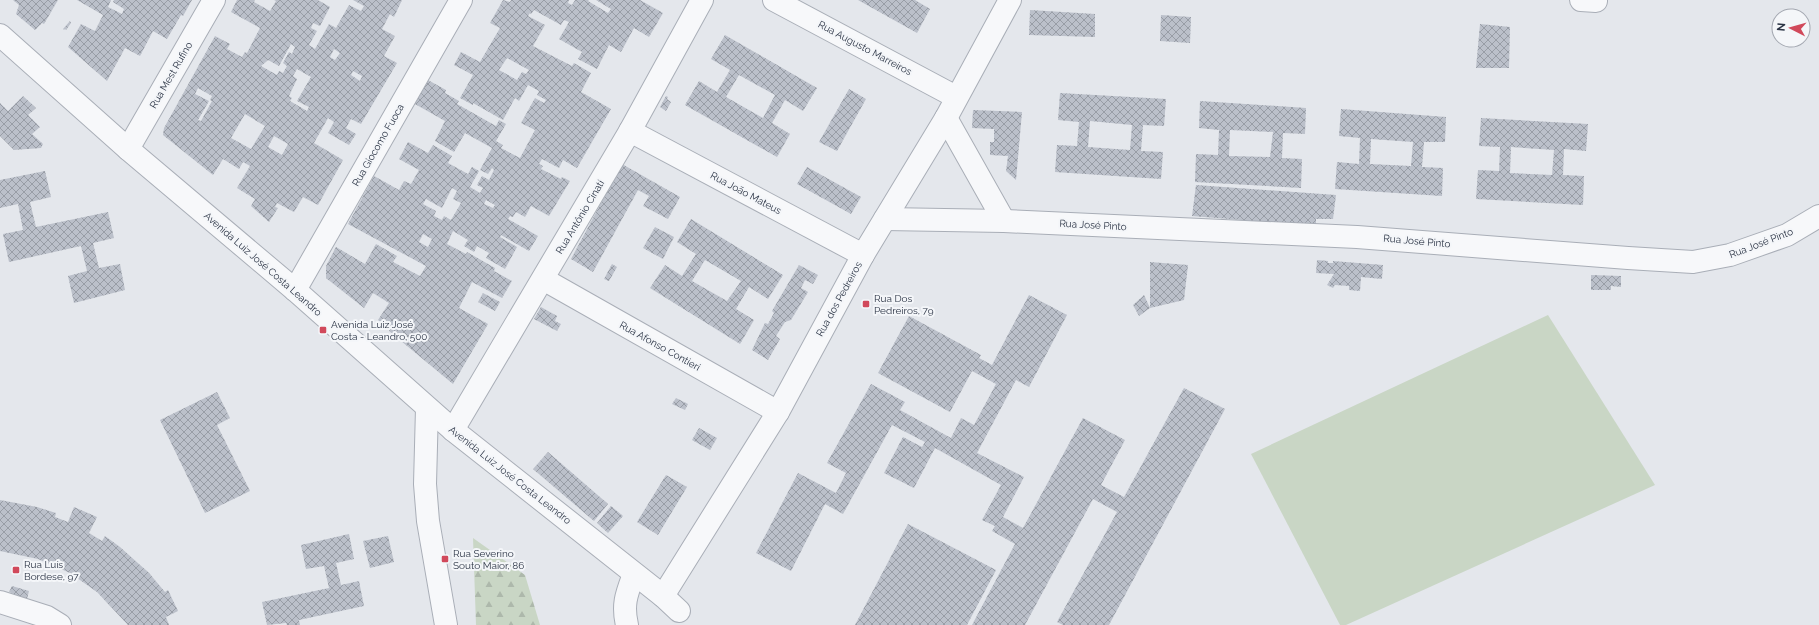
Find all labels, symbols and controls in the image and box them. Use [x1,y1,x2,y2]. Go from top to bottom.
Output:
north arrow [1771,8,1811,48]
street label: Rua Augusto Marreiros [816,19,914,77]
text: N [1775,22,1788,32]
street label: Rua Mest Rufino [148,40,195,110]
street label: Rua Giocomo Fuoca [350,102,406,188]
street label: Rua João Mateus [709,170,784,216]
street label: Rua Antônio Cinati [554,178,606,256]
street label: Avenida Luiz José Costa Leandro [202,210,324,318]
street label: Rua José Pinto [1059,218,1127,232]
street label: Rua José Pinto [1728,226,1794,260]
street label: Rua José Pinto [1383,233,1451,249]
street label: Rua dos Pedreiros [814,260,864,338]
place label: Rua Dos Pedreiros, 79 [874,293,934,316]
marker: Rua Dos Pedreiros, 79 [861,299,871,309]
place label: Avenida Luiz José Costa - Leandro, 500 [331,319,427,342]
street label: Rua Afonso Contieri [618,319,702,373]
marker: Avenida Luiz José Costa - Leandro, 500 [318,325,328,335]
street label: Avenida Luiz José Costa Leandro [447,424,573,526]
place label: Rua Severino Souto Maior, 86 [453,548,524,571]
marker: Rua Severino Souto Maior, 86 [440,554,450,564]
place label: Rua Luís Bordese, 97 [24,559,79,582]
marker: Rua Luís Bordese, 97 [11,565,21,575]

